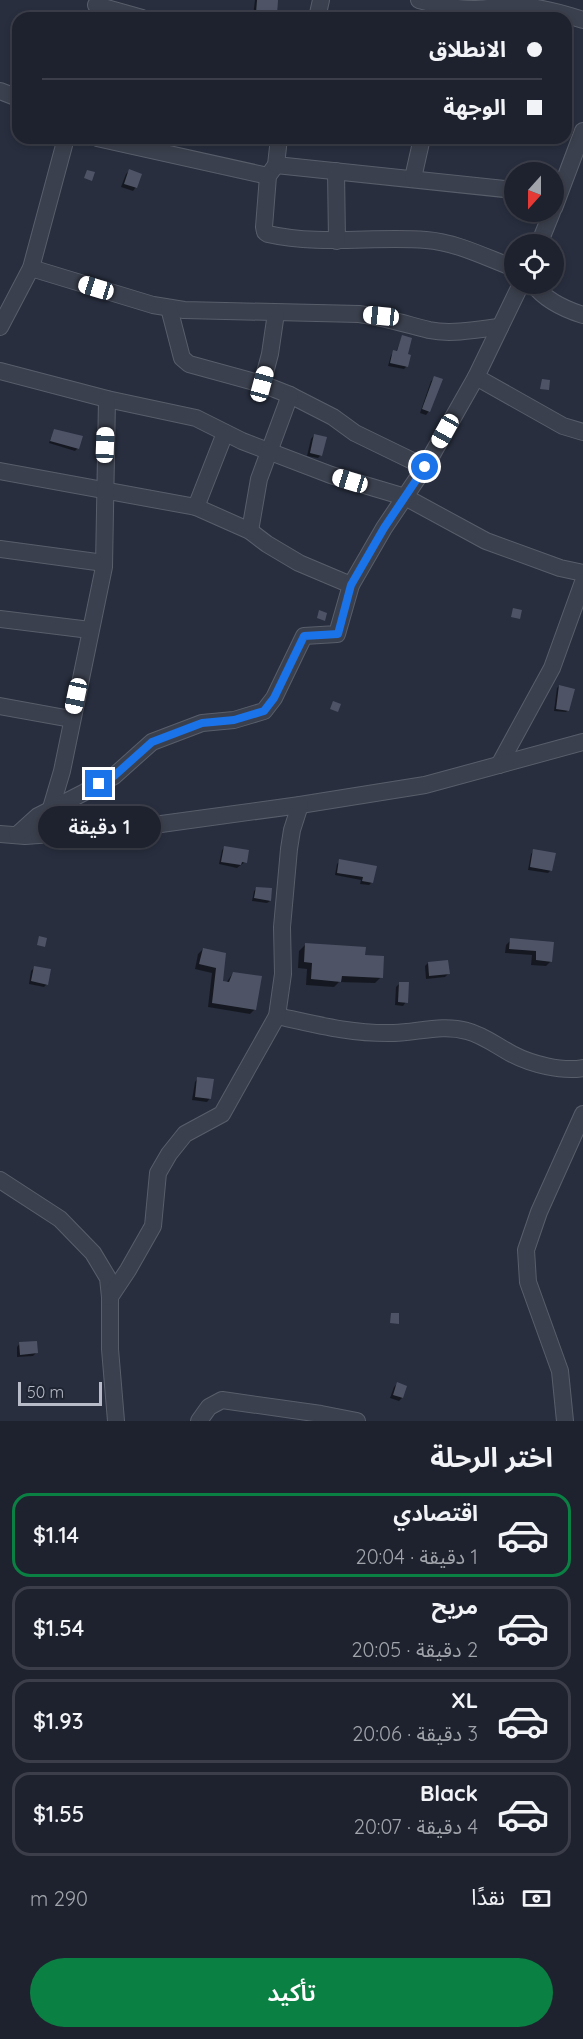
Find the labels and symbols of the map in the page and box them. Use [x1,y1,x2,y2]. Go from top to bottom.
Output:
north arrow [504,162,564,222]
car [76,274,116,302]
car [362,305,400,327]
car [249,364,275,404]
car [428,411,462,451]
car [95,427,115,463]
route start [411,453,438,480]
car [330,467,370,495]
car [63,677,89,715]
route end [85,770,112,797]
callout: 1 دقيقة [38,805,160,847]
scale bar [18,1379,102,1406]

